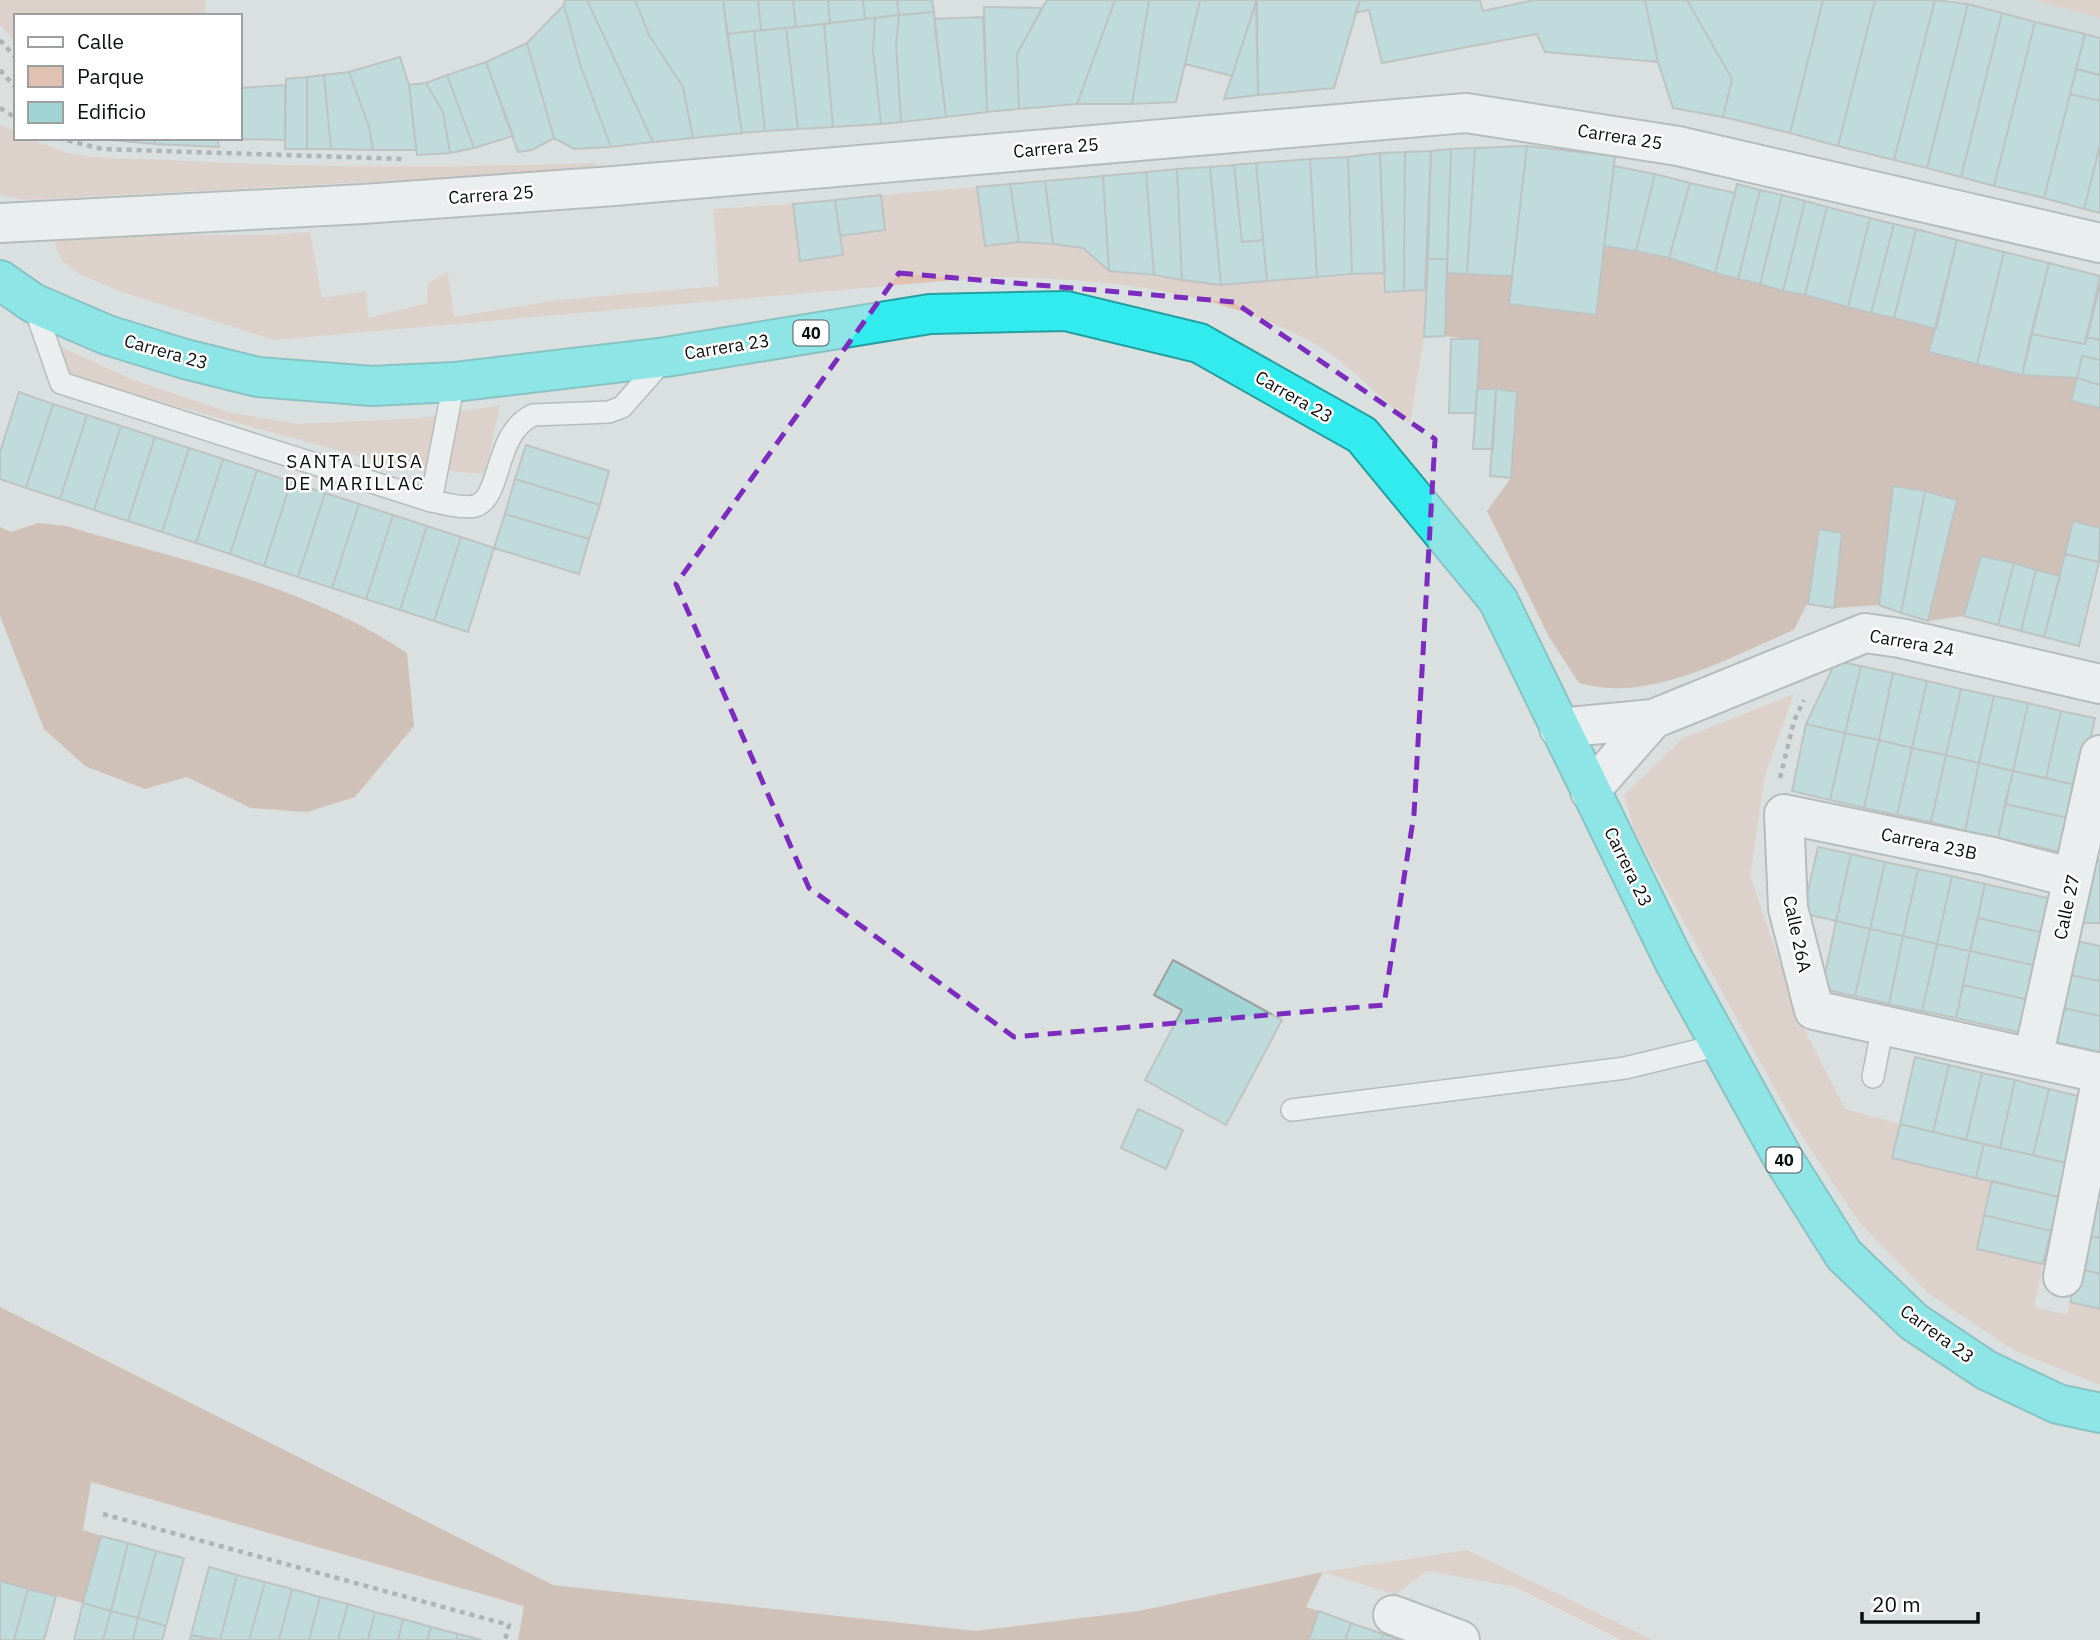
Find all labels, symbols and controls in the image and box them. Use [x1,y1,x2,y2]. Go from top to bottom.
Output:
legend [14,14,242,140]
text: Calle [77,27,124,55]
text: Parque [77,62,144,90]
text: Edificio [77,97,146,125]
street label: Carrera 25 [1576,118,1664,155]
street label: Carrera 25 [1012,132,1100,163]
street label: Carrera 25 [447,180,535,209]
road number: 40 [794,320,828,346]
street label: Carrera 23 [683,328,771,365]
street label: Carrera 23 [122,329,211,374]
street label: Carrera 23 [1251,365,1337,428]
district label: SANTA LUISA DE MARILLAC [285,449,425,495]
street label: Carrera 24 [1868,624,1957,661]
street label: Carrera 23B [1879,822,1979,865]
street label: Carrera 23 [1599,823,1658,910]
street label: Calle 27 [2048,872,2085,942]
street label: Calle 26A [1778,893,1817,975]
road number: 40 [1766,1148,1802,1172]
street label: Carrera 23 [1896,1299,1979,1368]
scale bar [1862,1580,1978,1624]
text: 20 m [1872,1590,1921,1618]

